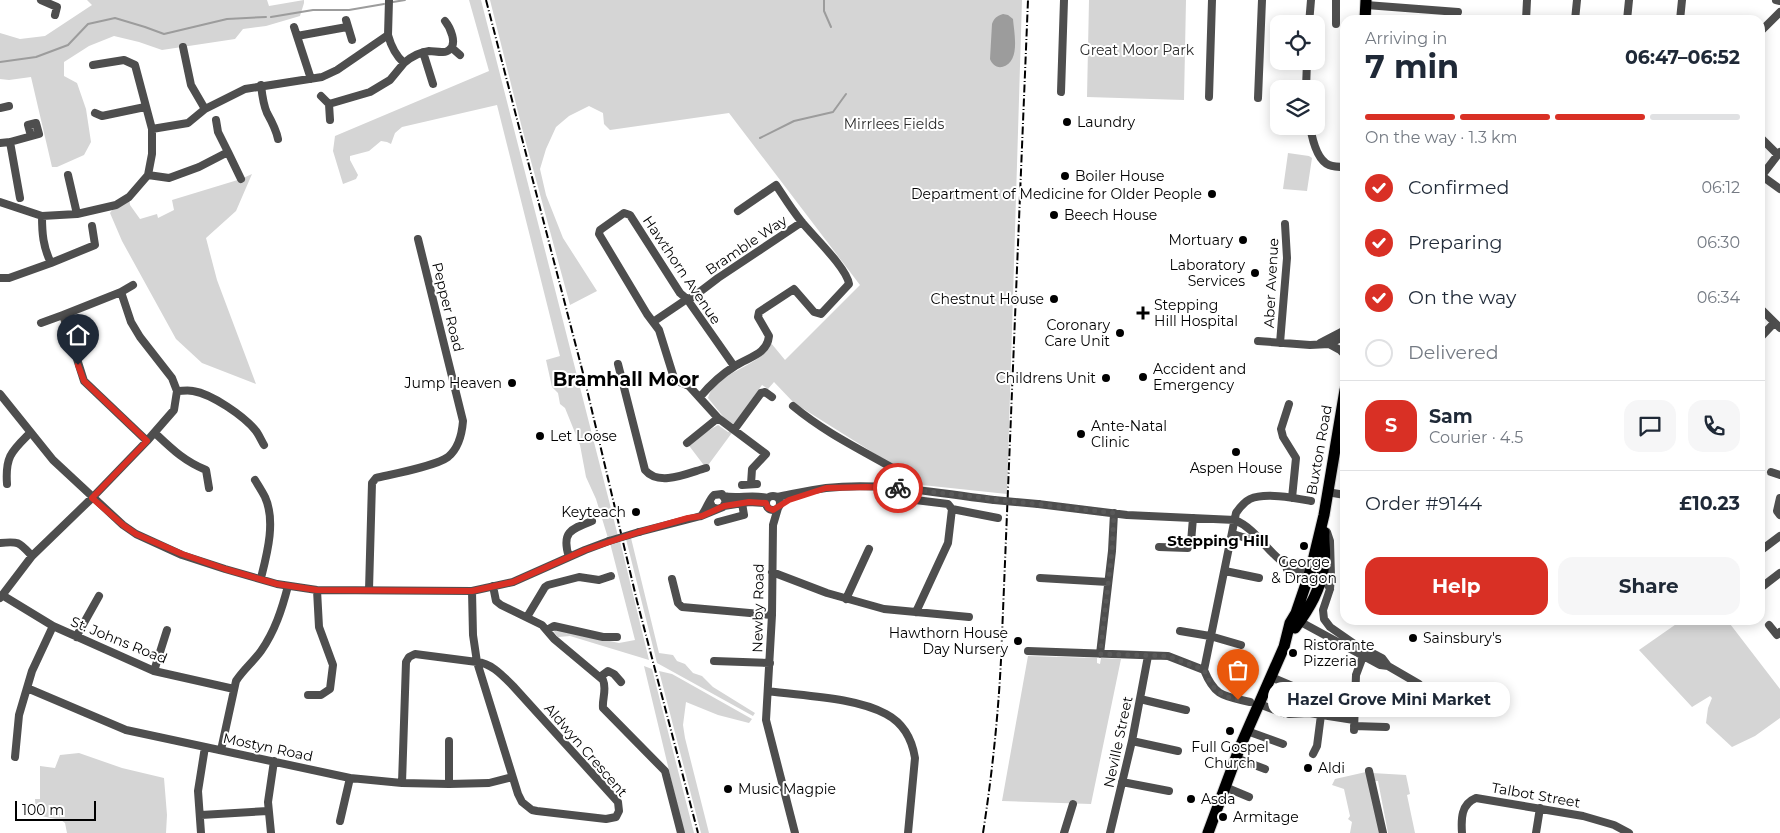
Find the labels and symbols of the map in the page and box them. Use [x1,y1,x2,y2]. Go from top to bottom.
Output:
park label: Great Moor Park [1080,41,1195,59]
place label: Laundry [1077,113,1135,131]
park label: Mirrlees Fields [844,115,944,133]
marker: Laundry [1061,116,1073,128]
place label: Boiler House [1075,167,1164,185]
marker: Boiler House [1059,170,1071,182]
place label: Department of Medicine for Older People [911,185,1202,203]
marker: Department of Medicine for Older People [1206,188,1218,200]
place label: Beech House [1064,206,1157,224]
marker: Beech House [1048,209,1060,221]
street label: Bramble Way [702,211,791,279]
street label: Hawthorn Avenue [639,212,725,328]
place label: Mortuary [1169,231,1233,249]
marker: Mortuary [1237,234,1249,246]
street label: Aber Avenue [1260,238,1282,328]
place label: Laboratory Services [1170,256,1245,290]
street label: Pepper Road [428,260,468,354]
marker: Laboratory Services [1249,267,1261,279]
place label: Chestnut House [931,290,1044,308]
marker: Chestnut House [1048,293,1060,305]
place label: Stepping Hill Hospital [1154,296,1238,330]
marker: Stepping Hill Hospital [1136,306,1150,320]
pin [57,314,99,365]
place label: Coronary Care Unit [1044,316,1110,350]
marker: Coronary Care Unit [1114,327,1126,339]
place label: Accident and Emergency [1153,360,1246,394]
district label: Bramhall Moor [553,368,699,391]
place label: Childrens Unit [996,369,1096,387]
marker: Accident and Emergency [1137,371,1149,383]
marker: Childrens Unit [1100,372,1112,384]
place label: Jump Heaven [404,374,502,392]
marker: Jump Heaven [506,377,518,389]
street label: Buxton Road [1302,403,1336,497]
place label: Ante-Natal Clinic [1091,417,1167,451]
place label: Let Loose [550,427,617,445]
marker: Ante-Natal Clinic [1075,428,1087,440]
marker: Let Loose [534,430,546,442]
marker: Aspen House [1230,446,1242,458]
place label: Aspen House [1190,459,1282,477]
courier [873,463,923,513]
place label: Keyteach [561,503,626,521]
marker: Keyteach [630,506,642,518]
district label: Stepping Hill [1167,531,1269,550]
marker: George & Dragon [1298,540,1310,552]
place label: George & Dragon [1271,553,1337,587]
street label: Newby Road [748,563,768,653]
street label: St. Johns Road [68,612,170,668]
place label: Hawthorn House Day Nursery [889,624,1008,658]
place label: Sainsbury's [1423,629,1502,647]
marker: Sainsbury's [1407,632,1419,644]
marker: Hawthorn House Day Nursery [1012,635,1024,647]
place label: Ristorante Pizzeria [1303,636,1375,670]
marker: Ristorante Pizzeria [1287,647,1299,659]
pin [1217,649,1259,700]
callout: Hazel Grove Mini Market [1268,682,1510,718]
street label: Neville Street [1100,694,1137,789]
street label: Aldwyn Crescent [540,699,632,801]
marker: Full Gospel Church [1224,725,1236,737]
street label: Mostyn Road [221,729,315,765]
place label: Full Gospel Church [1191,738,1269,772]
place label: Aldi [1318,759,1345,777]
marker: Aldi [1302,762,1314,774]
street label: Talbot Street [1490,778,1582,812]
place label: Music Magpie [738,780,836,798]
marker: Music Magpie [722,783,734,795]
place label: Asda [1201,790,1236,808]
marker: Asda [1185,793,1197,805]
scale bar [15,798,96,821]
place label: Armitage [1233,808,1299,826]
marker: Armitage [1217,811,1229,823]

